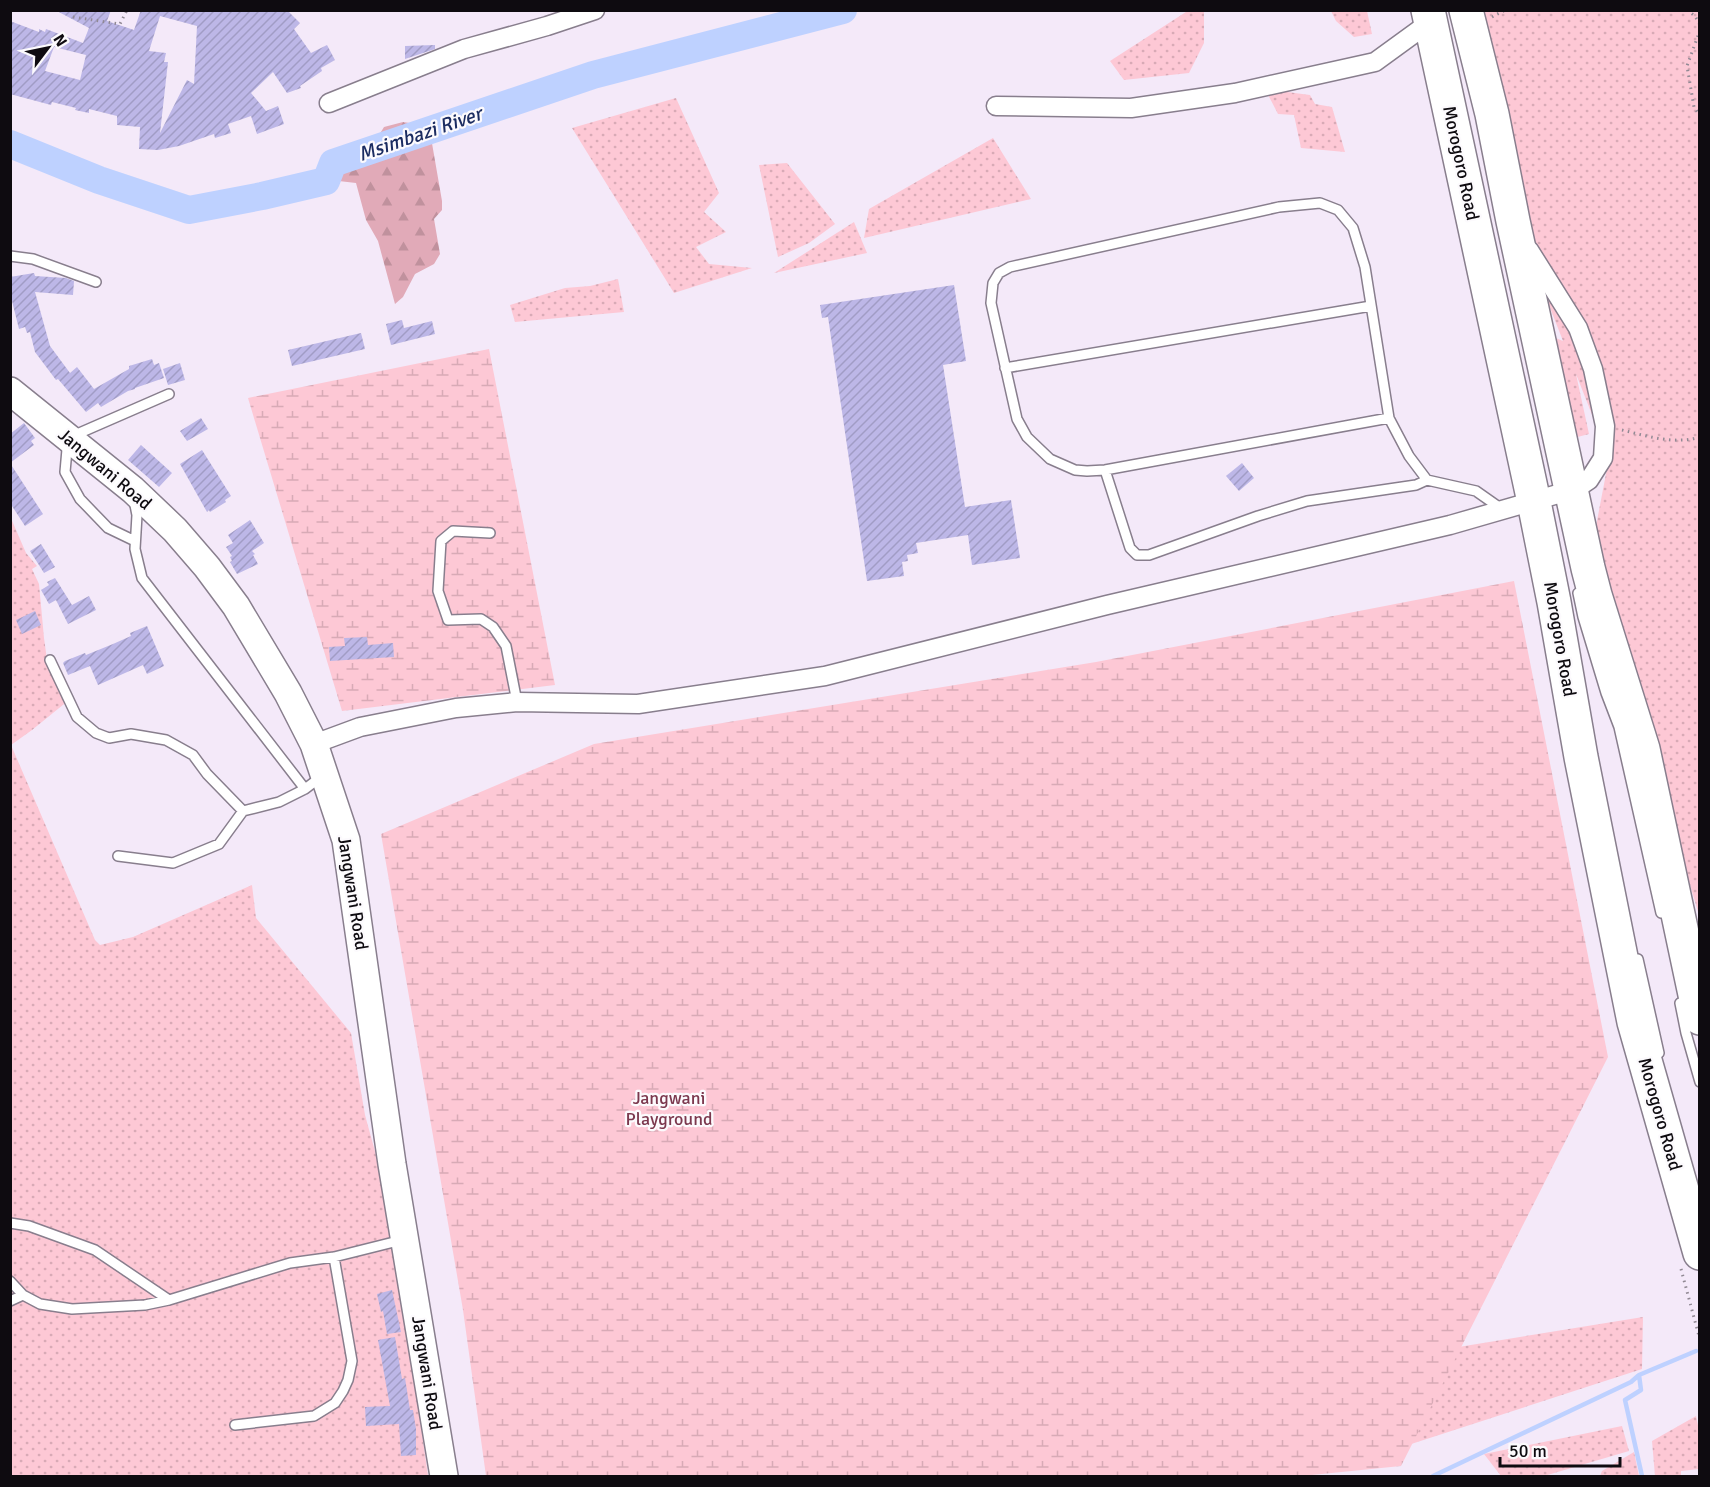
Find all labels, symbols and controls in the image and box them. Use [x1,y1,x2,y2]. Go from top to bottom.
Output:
north arrow [18,18,78,78]
text: N [48,31,71,51]
water label: Msimbazi River [355,100,488,167]
street label: Morogoro Road [1438,104,1484,222]
street label: Jangwani Road [54,424,156,514]
street label: Morogoro Road [1539,580,1581,698]
street label: Jangwani Road [333,834,373,952]
street label: Morogoro Road [1633,1055,1687,1173]
park label: Jangwani Playground [625,1087,713,1130]
street label: Jangwani Road [407,1314,447,1432]
scale bar [1500,1430,1620,1468]
text: 50 m [1509,1440,1547,1462]

